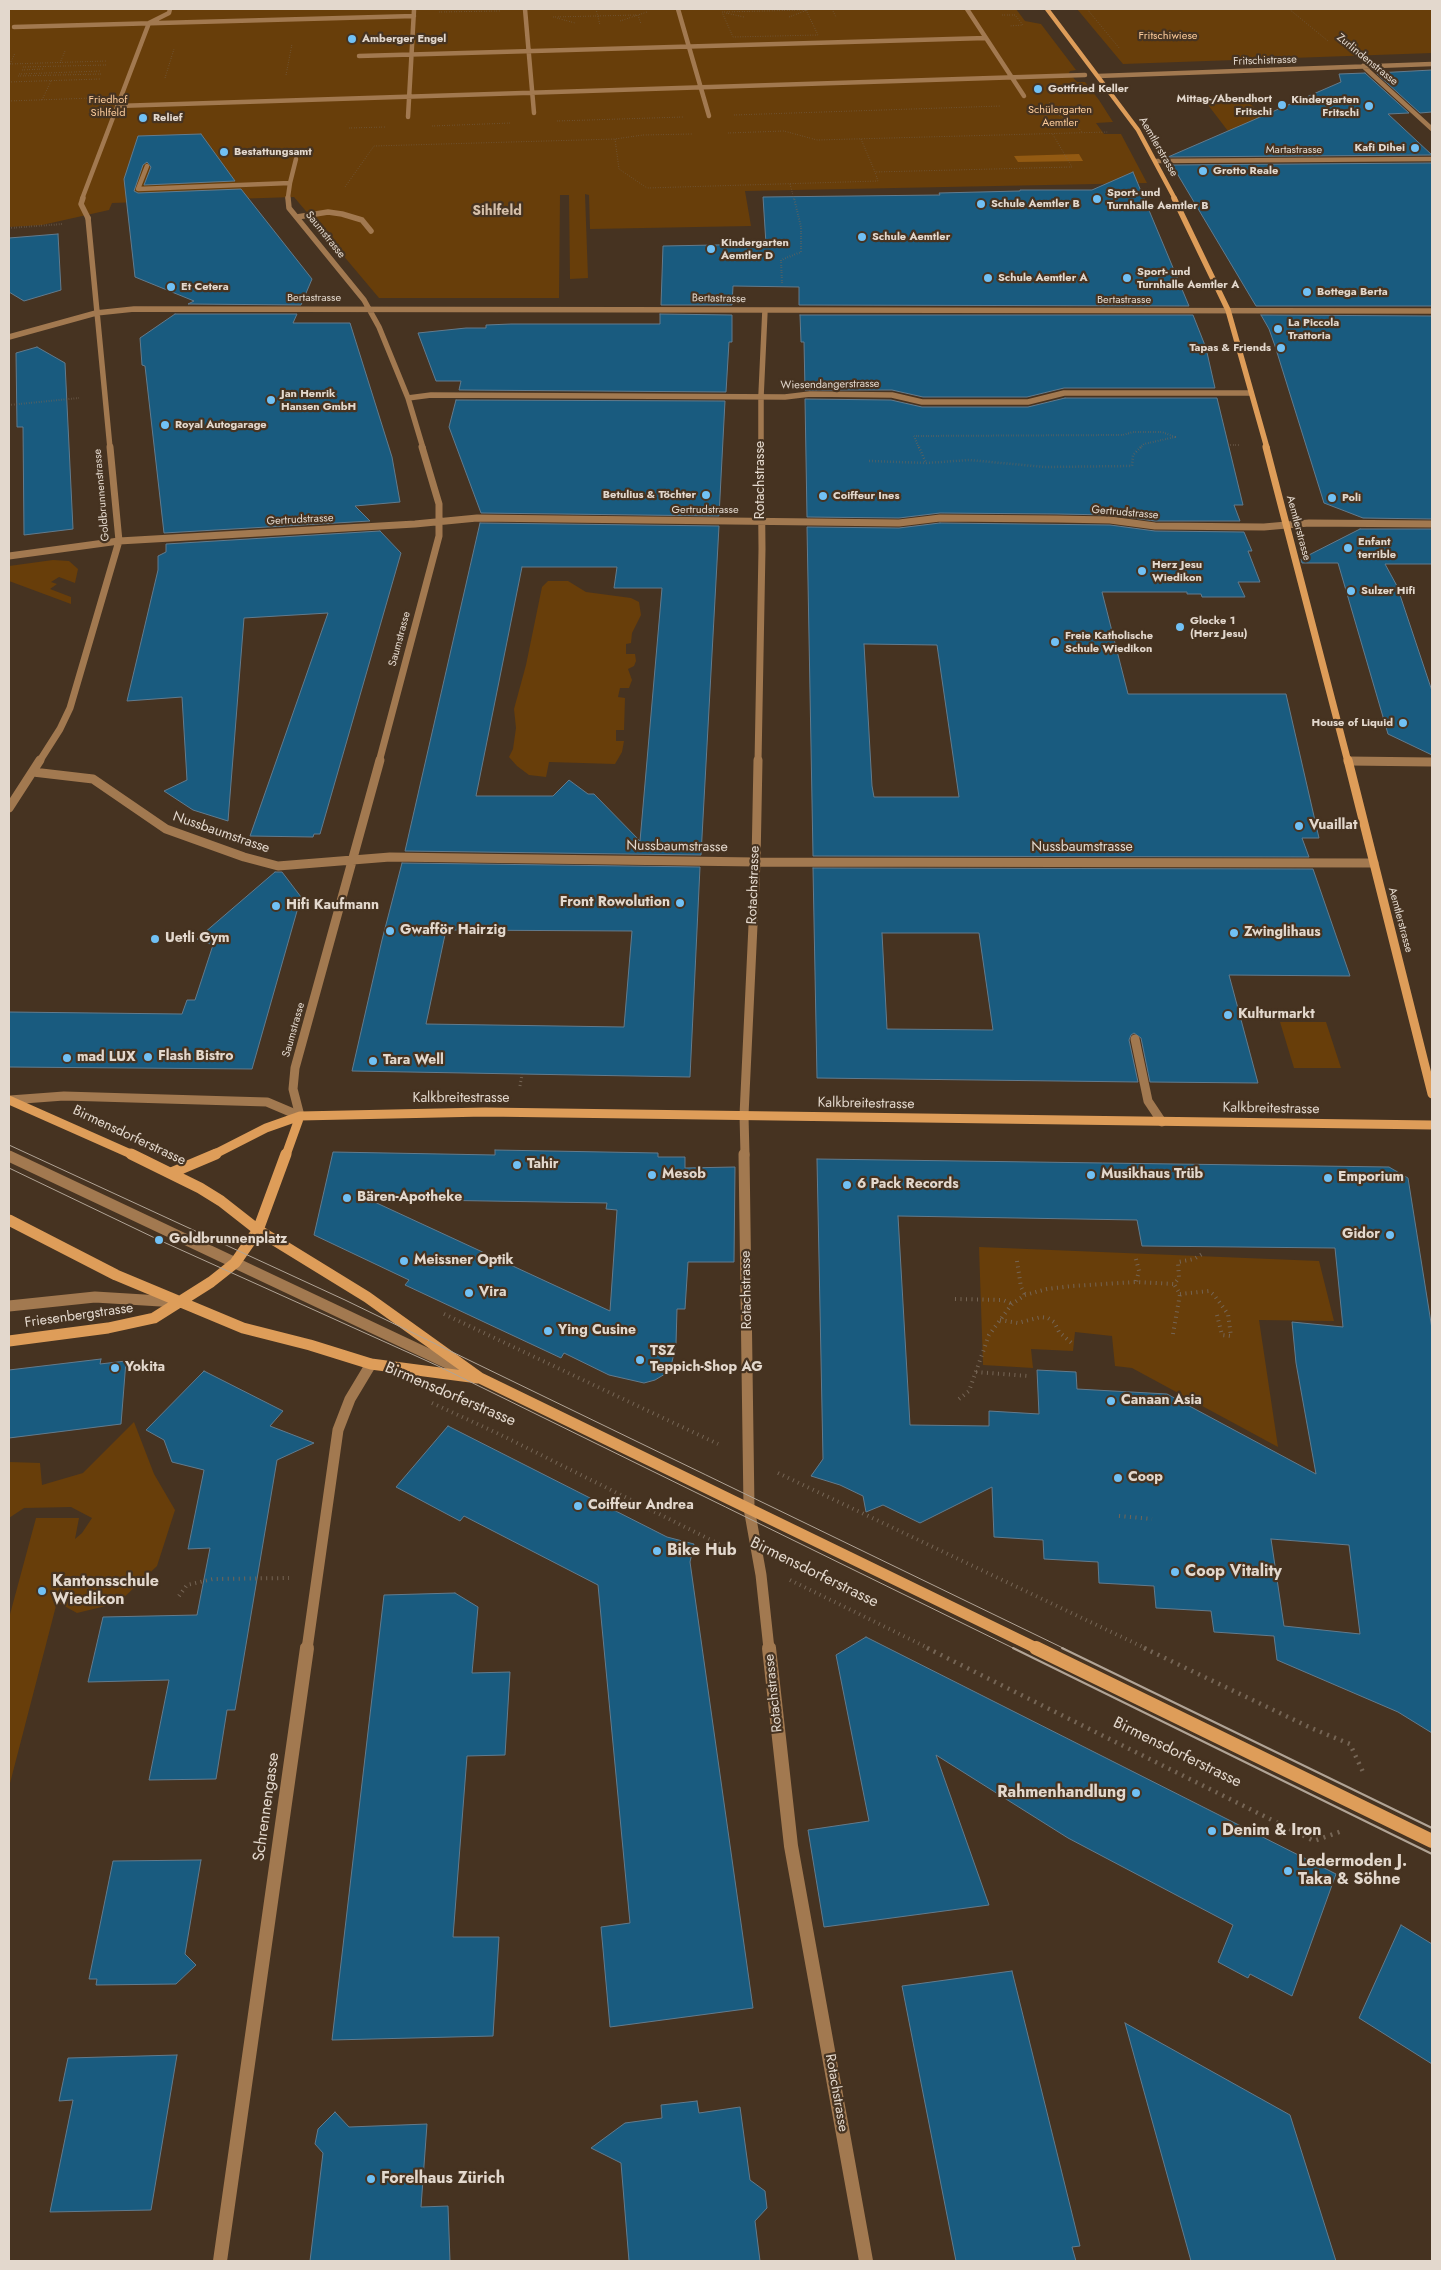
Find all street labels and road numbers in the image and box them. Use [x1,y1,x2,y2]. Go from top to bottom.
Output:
street label: Zurlindenstrasse [1334,31,1400,89]
street label: Fritschistrasse [1233,53,1297,69]
street label: Aemtlerstrasse [1136,115,1180,179]
street label: Martastrasse [1266,143,1322,157]
street label: Saumstrasse [302,209,348,261]
street label: Bertastrasse [287,291,341,305]
street label: Bertastrasse [692,292,746,306]
street label: Bertastrasse [1097,293,1151,307]
street label: Wiesendangerstrasse [780,378,880,392]
street label: Rotachstrasse [753,441,769,519]
street label: Goldbrunnenstrasse [91,448,113,542]
street label: Aemtlerstrasse [1283,494,1313,562]
street label: Gertrudstrasse [671,503,739,517]
street label: Gertrudstrasse [1091,504,1159,522]
street label: Gertrudstrasse [266,512,334,528]
street label: Saumstrasse [386,610,414,668]
street label: Nussbaumstrasse [170,809,272,857]
street label: Nussbaumstrasse [626,838,728,856]
street label: Nussbaumstrasse [1031,840,1133,856]
street label: Rotachstrasse [744,845,764,925]
street label: Aemtlerstrasse [1385,886,1415,954]
street label: Saumstrasse [280,1001,308,1059]
street label: Kalkbreitestrasse [412,1091,510,1107]
street label: Kalkbreitestrasse [817,1095,915,1113]
street label: Kalkbreitestrasse [1222,1100,1320,1118]
street label: Birmensdorferstrasse [70,1102,188,1170]
street label: Rotachstrasse [738,1251,756,1329]
street label: Friesenbergstrasse [24,1300,134,1332]
street label: Birmensdorferstrasse [382,1359,518,1431]
street label: Birmensdorferstrasse [747,1534,881,1612]
street label: Rotachstrasse [762,1653,786,1733]
street label: Birmensdorferstrasse [1110,1714,1244,1792]
street label: Schrennengasse [250,1751,284,1863]
street label: Rotachstrasse [821,2053,851,2133]

